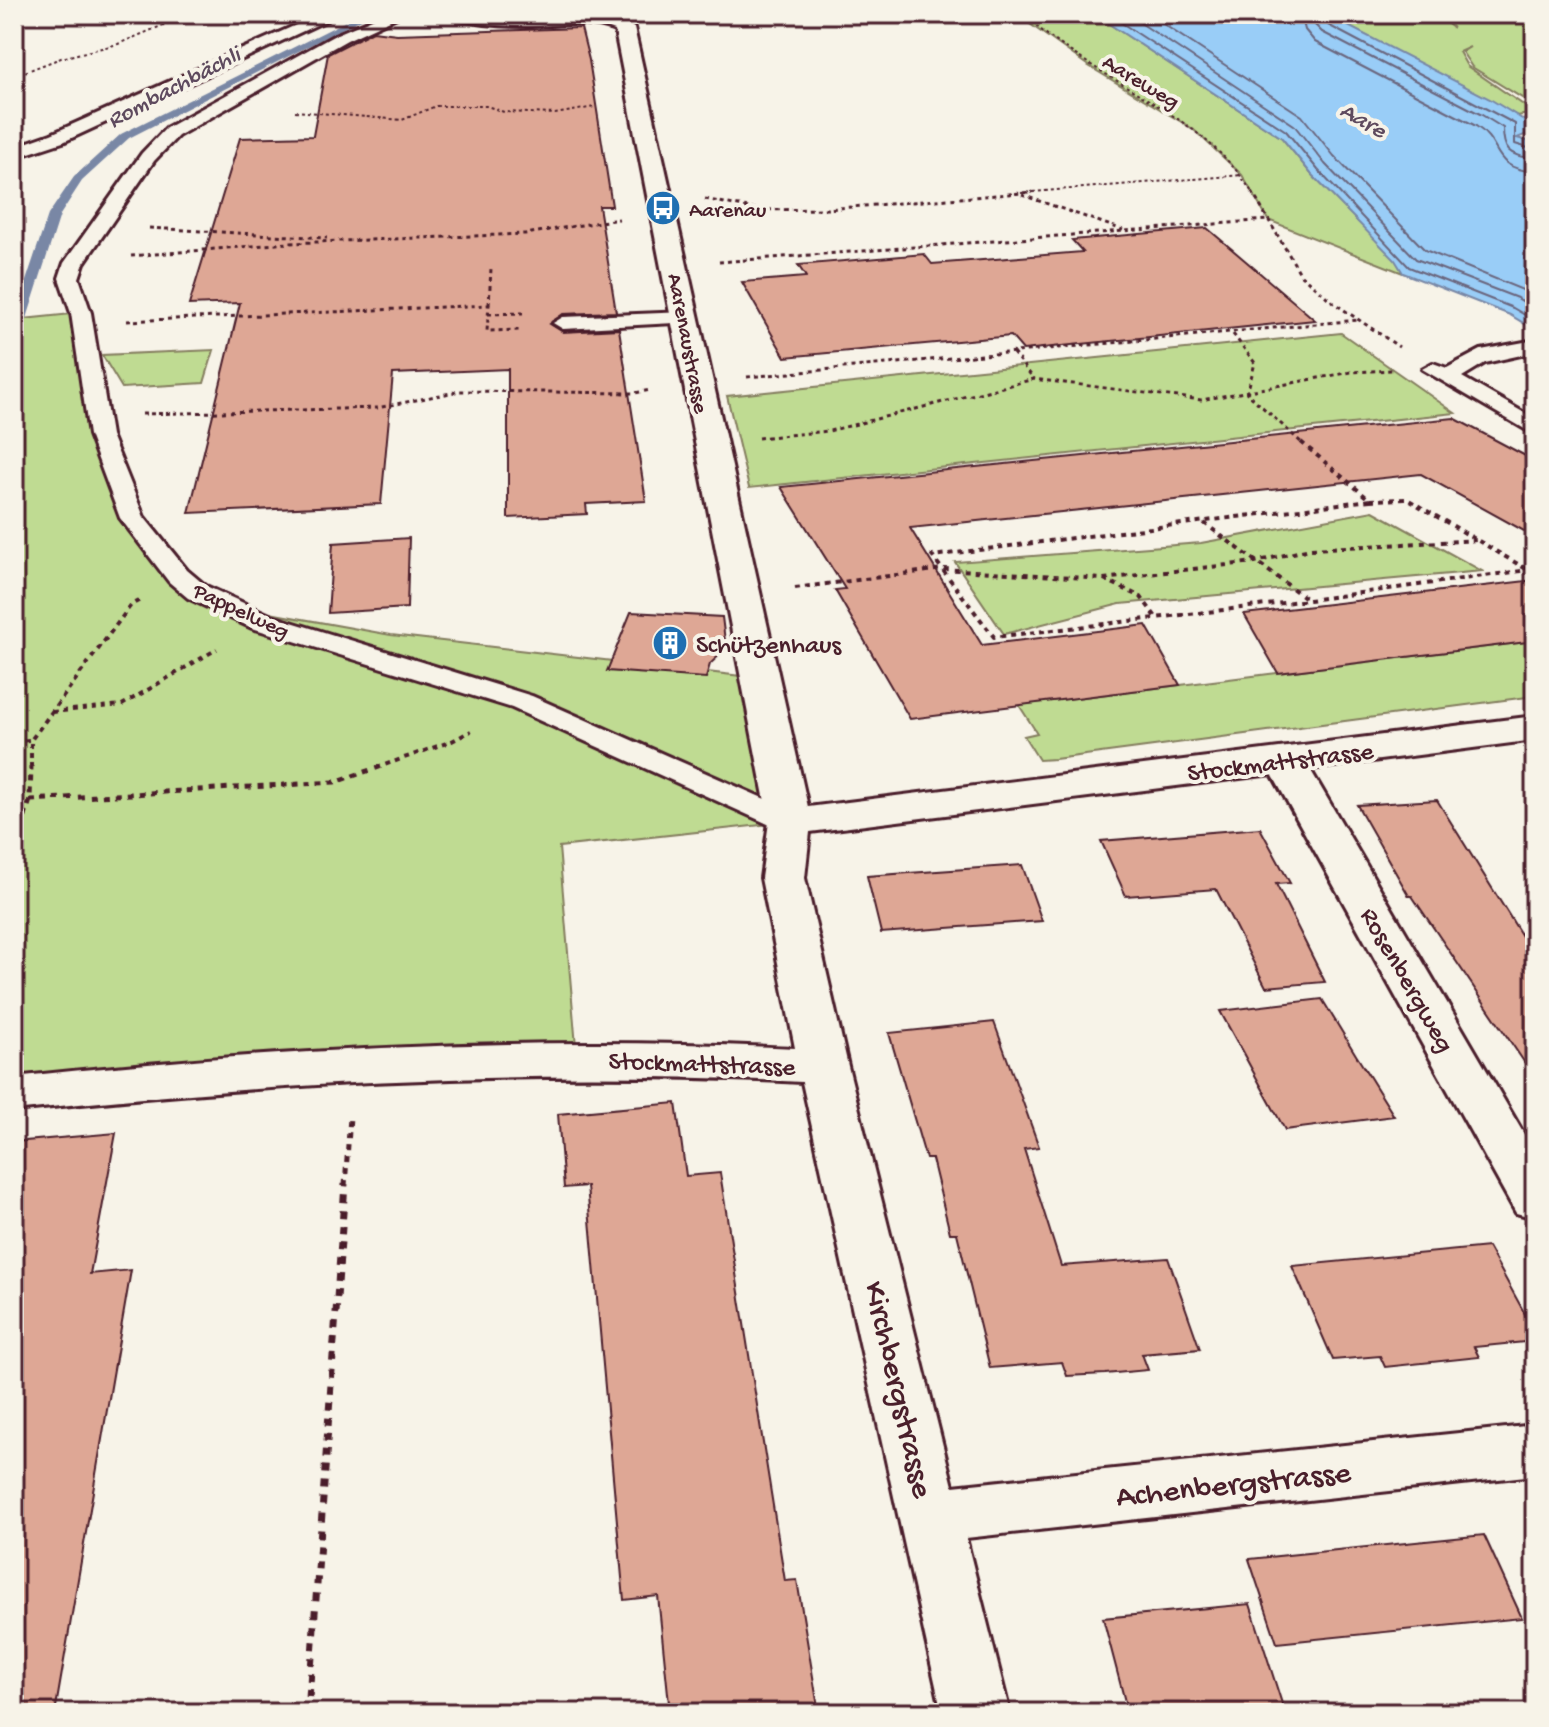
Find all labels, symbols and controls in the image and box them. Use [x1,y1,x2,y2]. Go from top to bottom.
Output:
water label: Rombachbächli [103,41,249,136]
street label: Aareweg [1097,50,1183,117]
water label: Aare [1334,97,1392,147]
bus stop icon: Aarenau [644,189,682,227]
place label: Aarenau [689,199,766,225]
street label: Aarenaustrasse [660,272,713,417]
street label: Pappelweg [187,579,293,646]
building icon: Schützenhaus [651,624,689,662]
place label: Schützenhaus [696,632,843,663]
street label: Stockmattstrasse [1186,738,1376,791]
street label: Rosenbergweg [1351,903,1459,1059]
street label: Stockmattstrasse [608,1048,796,1085]
street label: Kirchbergstrasse [853,1278,940,1502]
street label: Achenbergstrasse [1114,1456,1353,1518]

